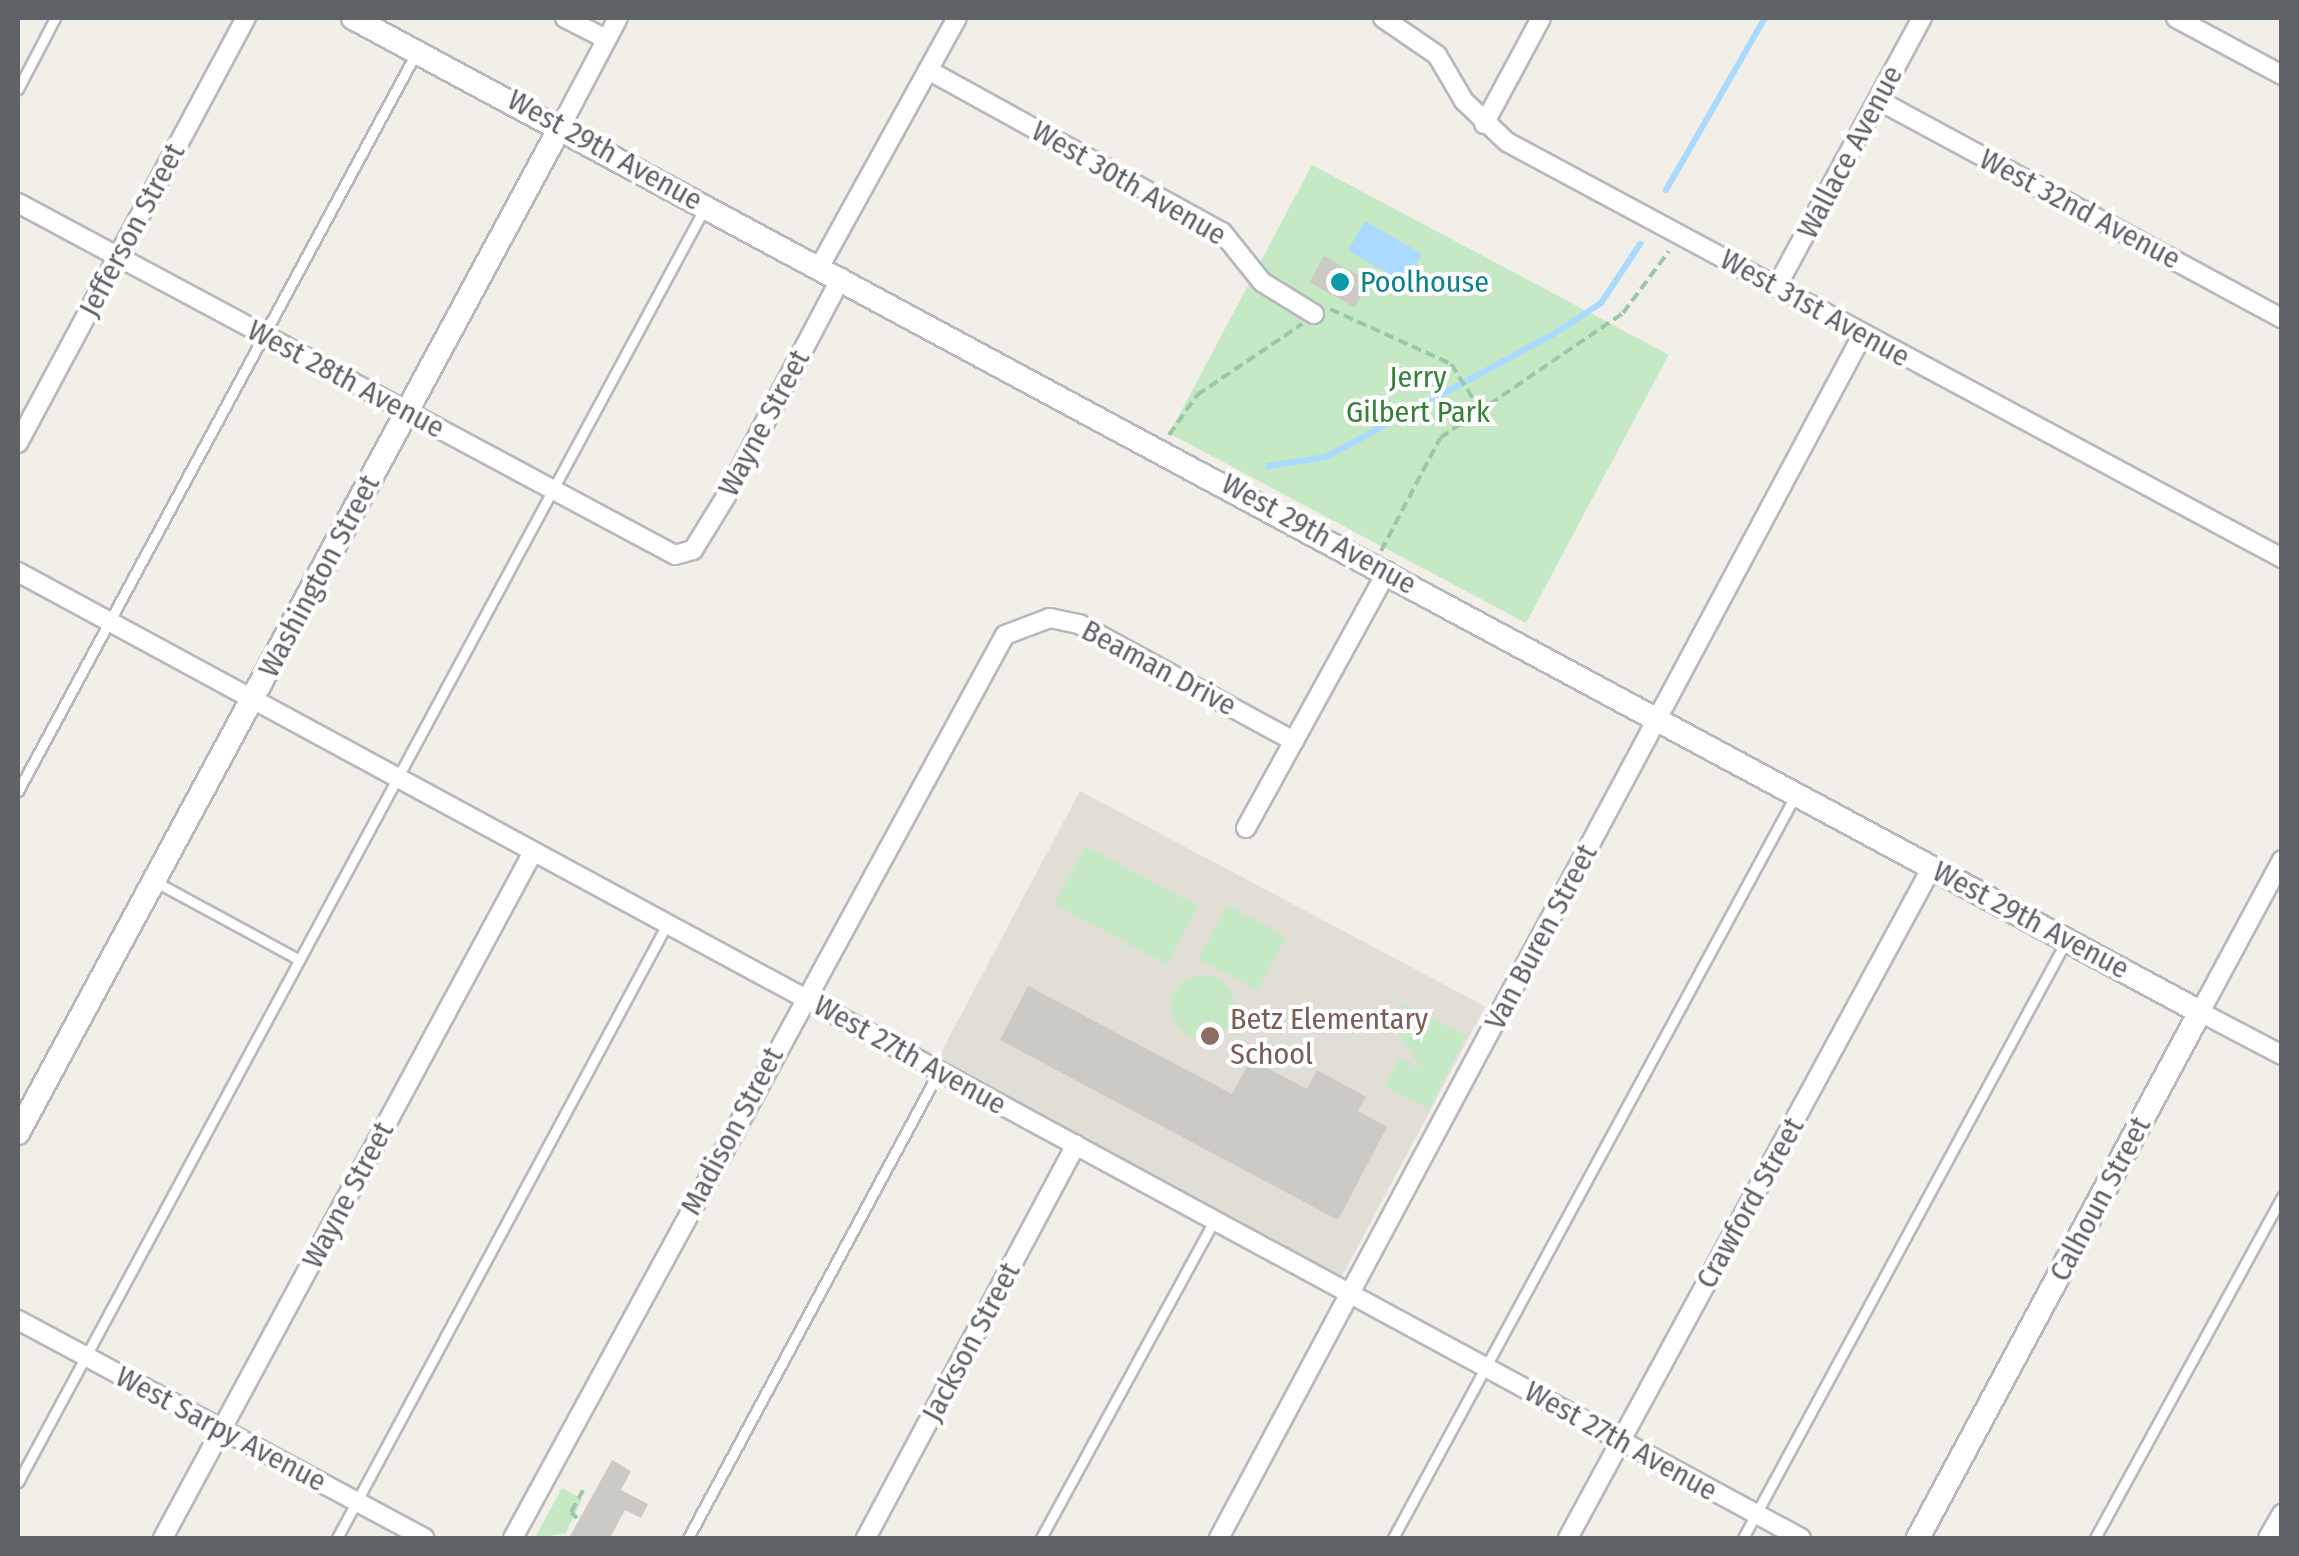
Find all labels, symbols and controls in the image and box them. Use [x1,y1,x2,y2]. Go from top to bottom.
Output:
street label: Wallace Avenue [1789,59,1911,245]
street label: West 29th Avenue [501,82,709,218]
street label: West 30th Avenue [1025,113,1233,253]
street label: Jefferson Street [71,137,193,323]
street label: West 32nd Avenue [1973,141,2187,277]
street label: West 31st Avenue [1714,241,1916,375]
place label: Poolhouse [1360,264,1489,300]
marker: Poolhouse [1329,271,1351,293]
street label: West 28th Avenue [241,312,451,446]
street label: Wayne Street [710,344,818,502]
park label: Jerry Gilbert Park [1346,359,1490,430]
street label: West 29th Avenue [1215,466,1423,602]
street label: Washington Street [251,469,387,683]
street label: Beaman Drive [1076,612,1242,724]
street label: Van Buren Street [1477,838,1605,1036]
street label: West 29th Avenue [1927,853,2135,987]
street label: West 27th Avenue [807,987,1013,1123]
place label: Betz Elementary School [1230,1001,1428,1072]
marker: Betz Elementary School [1199,1025,1221,1047]
street label: Madison Street [673,1041,791,1221]
street label: Crawford Street [1688,1111,1812,1295]
street label: Calhoun Street [2042,1111,2158,1287]
street label: Wayne Street [294,1116,402,1274]
street label: Jackson Street [914,1256,1028,1428]
street label: West Sarpy Avenue [110,1358,332,1500]
street label: West 27th Avenue [1518,1373,1724,1509]

